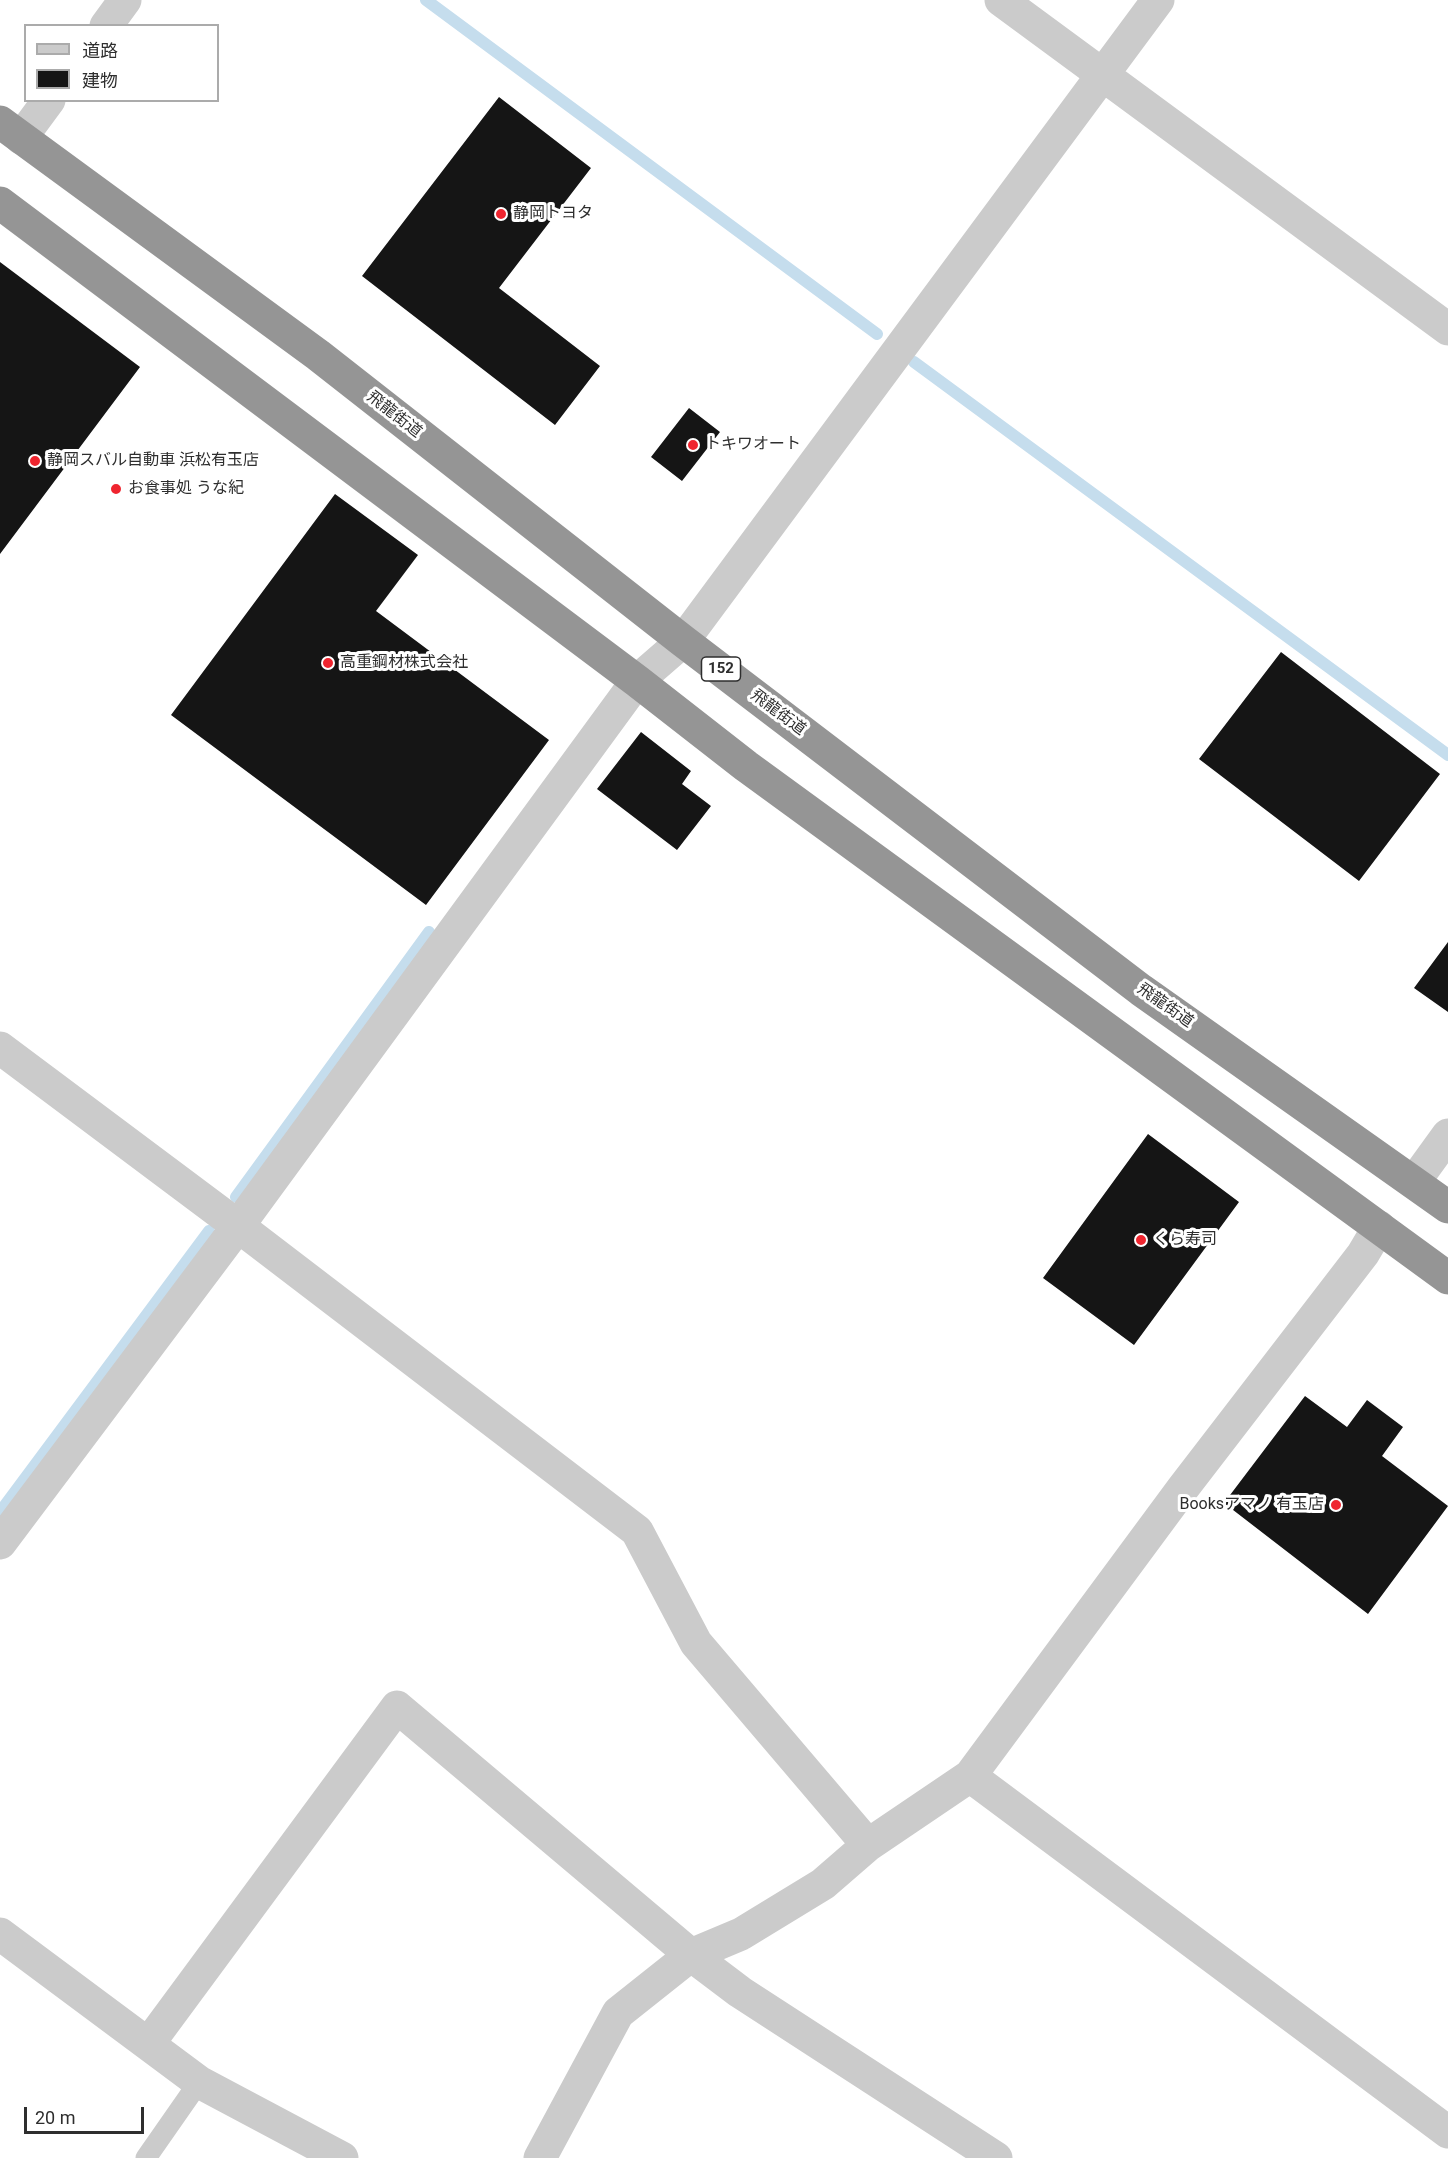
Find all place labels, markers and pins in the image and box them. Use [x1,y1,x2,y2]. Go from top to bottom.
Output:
place label: 静岡トヨタ [513,204,593,224]
marker: 静岡トヨタ [494,207,508,221]
place label: トキワオート [705,435,801,455]
marker: トキワオート [686,438,700,452]
place label: 静岡スバル自動車 浜松有玉店 [47,451,259,471]
marker: 静岡スバル自動車 浜松有玉店 [28,454,42,468]
place label: お食事処 うな紀 [128,479,244,499]
marker: お食事処 うな紀 [109,482,123,496]
place label: 高重鋼材株式会社 [340,653,468,673]
marker: 高重鋼材株式会社 [321,656,335,670]
place label: くら寿司 [1153,1230,1217,1250]
marker: くら寿司 [1134,1233,1148,1247]
place label: Booksアマノ 有玉店 [1179,1495,1324,1515]
marker: Booksアマノ 有玉店 [1329,1498,1343,1512]

